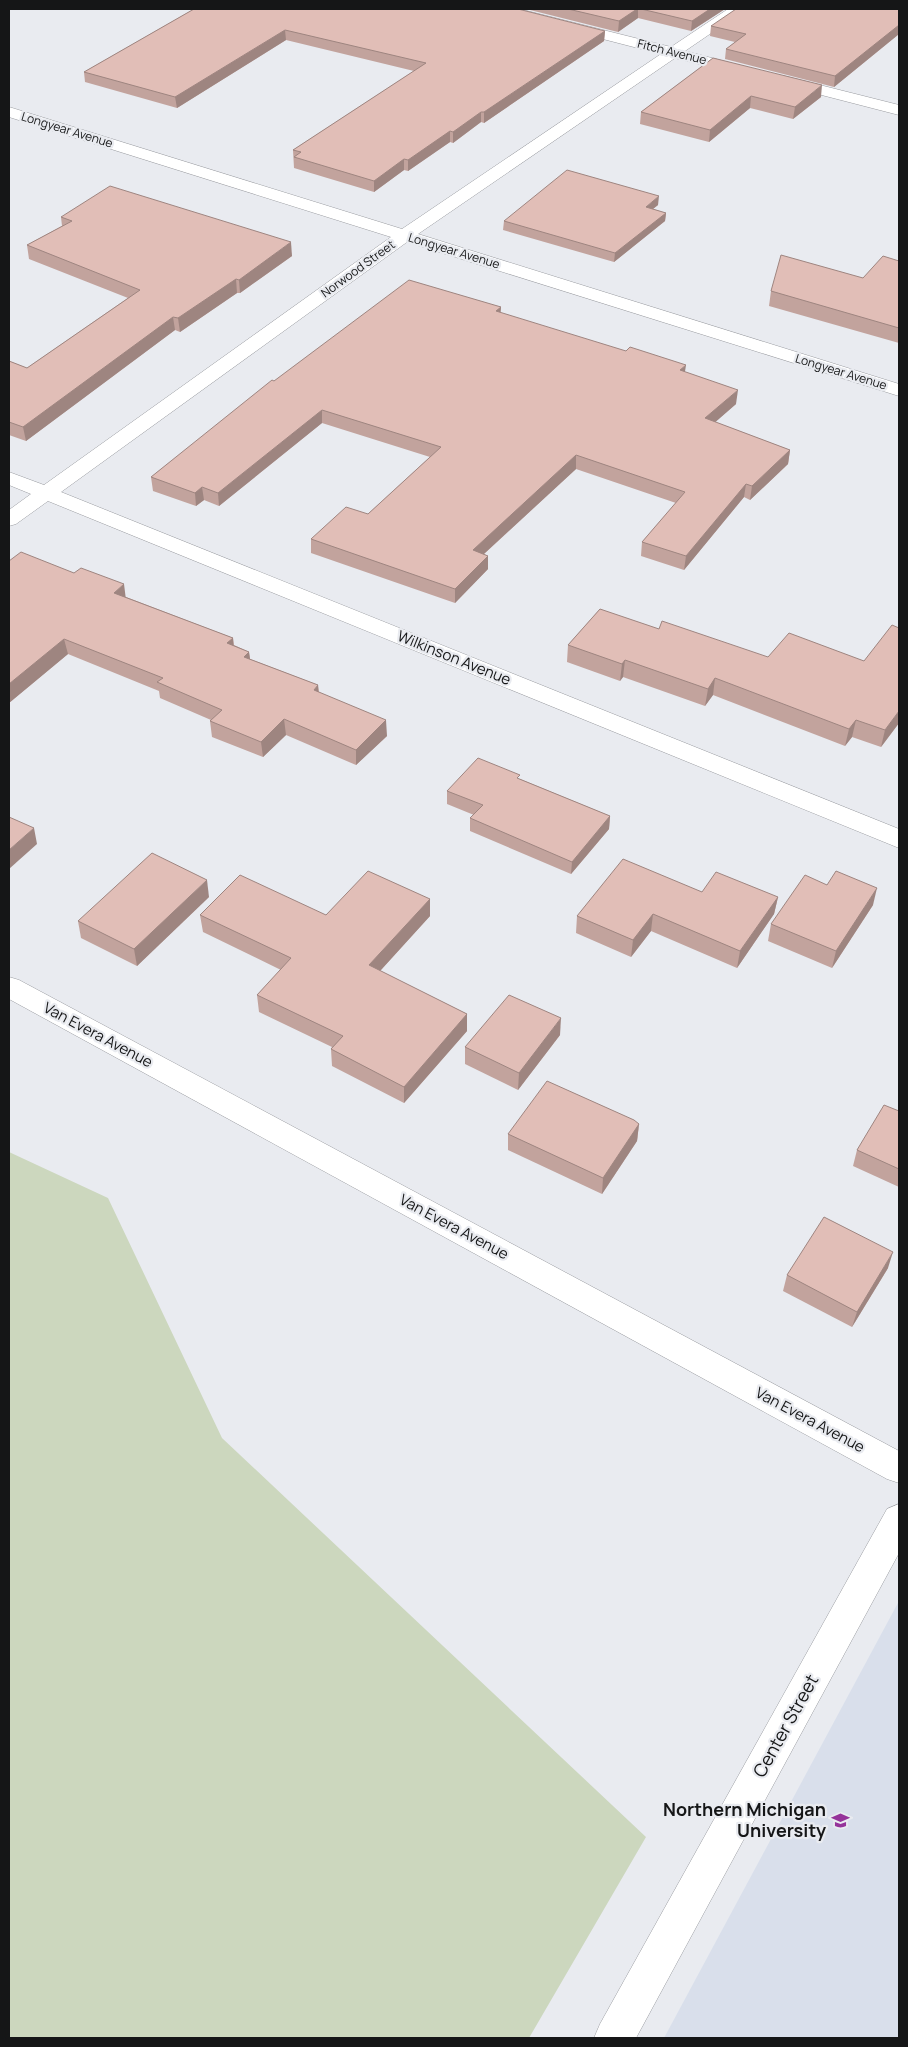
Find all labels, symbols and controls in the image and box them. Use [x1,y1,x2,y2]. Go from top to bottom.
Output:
street label: Fitch Avenue [636,35,708,68]
street label: Longyear Avenue [19,108,115,152]
street label: Longyear Avenue [406,229,502,273]
street label: Norwood Street [317,236,398,301]
street label: Longyear Avenue [793,350,889,394]
street label: Wilkinson Avenue [394,625,514,690]
street label: Van Evera Avenue [40,997,157,1072]
street label: Van Evera Avenue [396,1189,513,1264]
street label: Van Evera Avenue [752,1382,869,1457]
street label: Center Street [747,1670,823,1781]
place label: Northern Michigan University [663,1797,826,1842]
school or university icon: Northern Michigan University [830,1810,850,1830]

